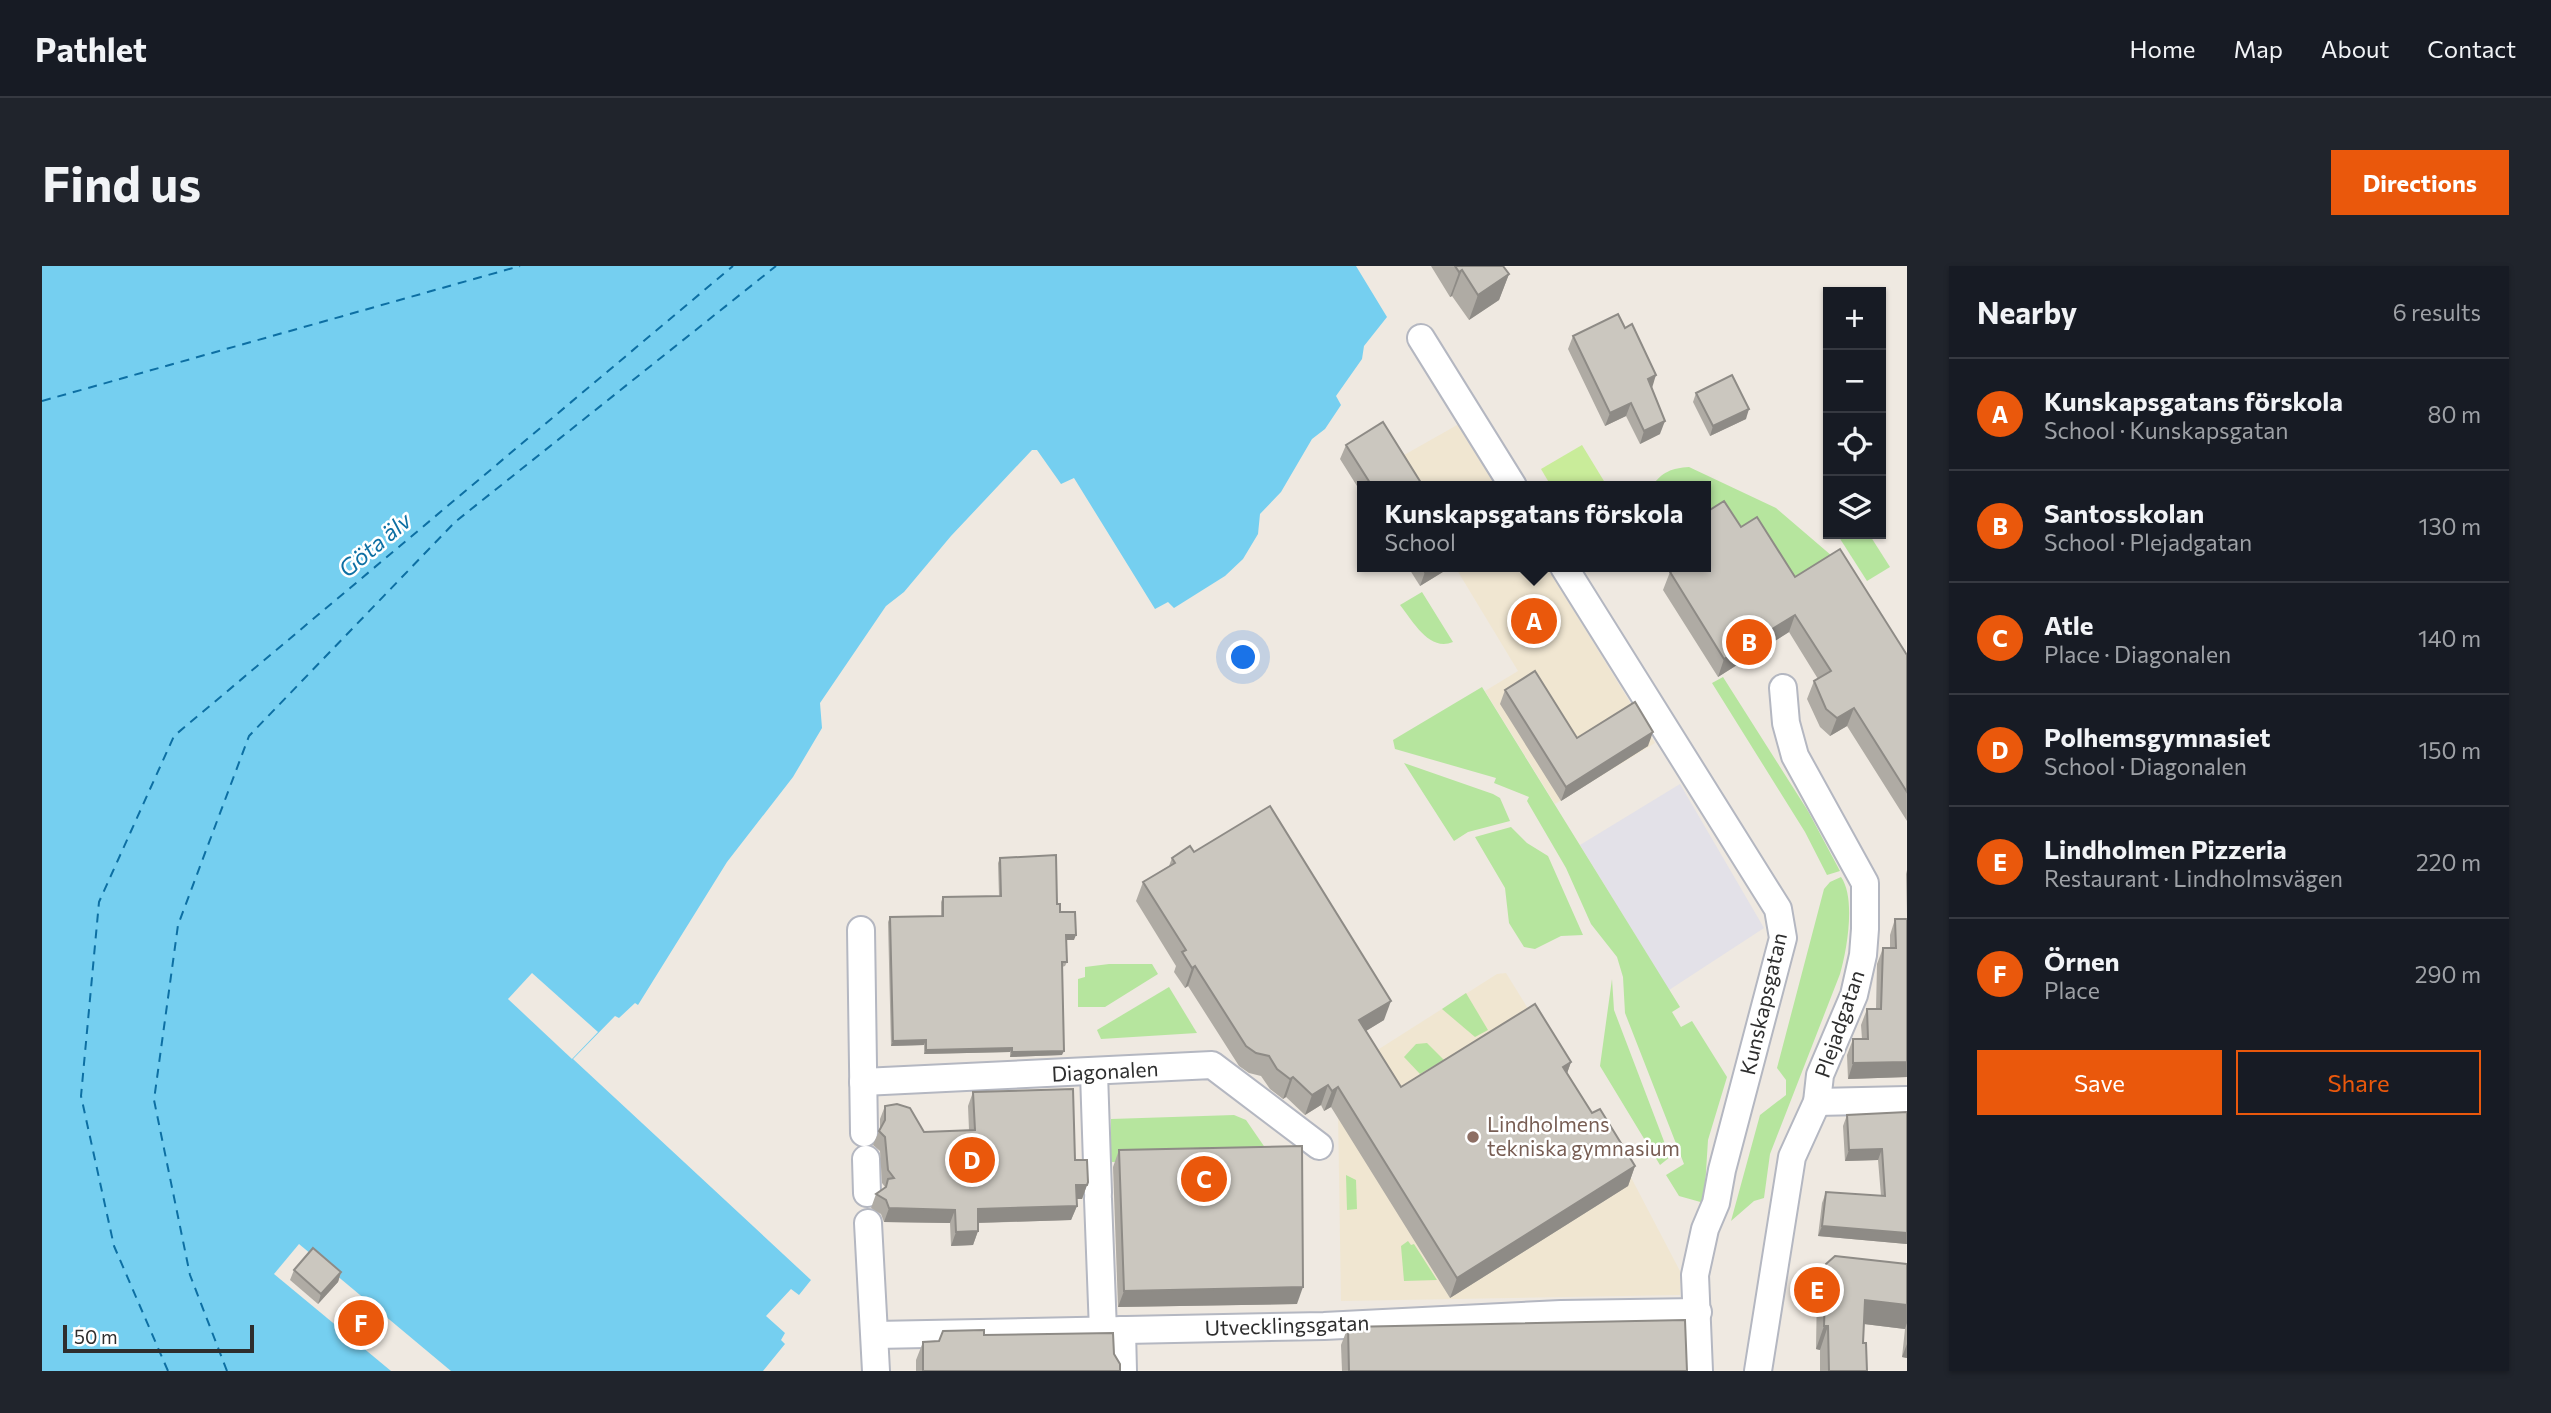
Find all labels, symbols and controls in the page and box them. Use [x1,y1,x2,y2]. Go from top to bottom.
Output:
text: Pathlet [35,28,147,69]
text: Home [2130,34,2196,63]
text: Map [2234,34,2283,63]
text: About [2321,34,2389,63]
text: Contact [2427,34,2516,63]
button: Directions [2331,150,2509,215]
text: Find us [42,152,201,212]
map controls [1823,287,1886,539]
button: + [1823,287,1886,350]
text: Nearby [1977,293,2077,330]
text: 6 results [2393,298,2481,326]
button: − [1823,350,1886,413]
text: Kunskapsgatans förskola [2044,385,2343,416]
text: A [1992,400,2008,428]
text: 80 m [2428,400,2481,428]
button: locate [1823,413,1886,476]
text: School · Kunskapsgatan [2044,416,2289,444]
button: layers [1823,476,1886,539]
popup [1357,481,1711,572]
text: Kunskapsgatans förskola [1384,497,1684,528]
text: Santosskolan [2044,497,2204,528]
water label: Göta älv [333,505,417,582]
text: B [1992,512,2008,540]
text: 130 m [2419,512,2481,540]
text: School [1384,528,1456,556]
text: School · Plejadgatan [2044,528,2252,556]
pin: A [1511,595,1557,647]
text: Atle [2044,609,2093,640]
pin: B [1726,616,1772,668]
text: C [1992,624,2008,652]
text: 140 m [2418,624,2481,652]
your location [1226,640,1260,674]
text: Place · Diagonalen [2044,640,2231,668]
text: Polhemsgymnasiet [2044,721,2271,752]
text: D [1992,736,2008,764]
text: 150 m [2418,736,2481,764]
text: School · Diagonalen [2044,752,2247,780]
text: Lindholmen Pizzeria [2044,833,2287,864]
text: E [1993,848,2007,876]
text: 220 m [2416,848,2481,876]
text: Restaurant · Lindholmsvägen [2044,864,2343,892]
street label: Kunskapsgatan [1734,930,1791,1077]
text: Örnen [2044,945,2120,976]
text: F [1993,960,2007,988]
text: 290 m [2415,960,2481,988]
street label: Plejadgatan [1809,967,1869,1080]
text: Place [2044,976,2100,1004]
button: Save [1977,1050,2222,1115]
button: Share [2236,1050,2481,1115]
street label: Diagonalen [1051,1055,1159,1086]
place label: Lindholmens tekniska gymnasium [1487,1111,1680,1160]
marker: Lindholmens tekniska gymnasium [1465,1129,1481,1145]
pin: D [949,1134,995,1186]
pin: C [1181,1153,1227,1205]
pin: E [1794,1264,1840,1316]
pin: F [338,1297,384,1349]
street label: Utvecklingsgatan [1204,1309,1370,1340]
scale bar [63,1322,254,1354]
text: 50 m [74,1325,118,1348]

